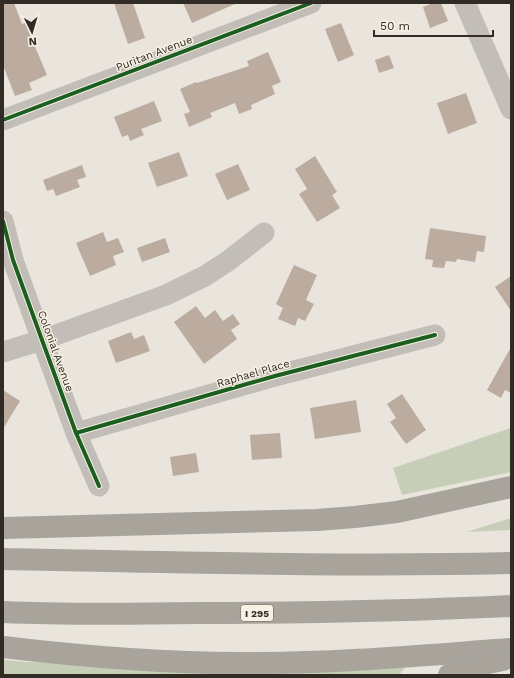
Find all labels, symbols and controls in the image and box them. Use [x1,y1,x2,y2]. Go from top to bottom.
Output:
north arrow [12,12,52,52]
scale bar [374,12,493,38]
text: 50 m [380,19,410,33]
street label: Puritan Avenue [114,33,194,74]
text: N [28,35,37,48]
street label: Colonial Avenue [35,309,76,393]
street label: Raphael Place [215,357,291,390]
road number: I 295 [241,605,273,621]

